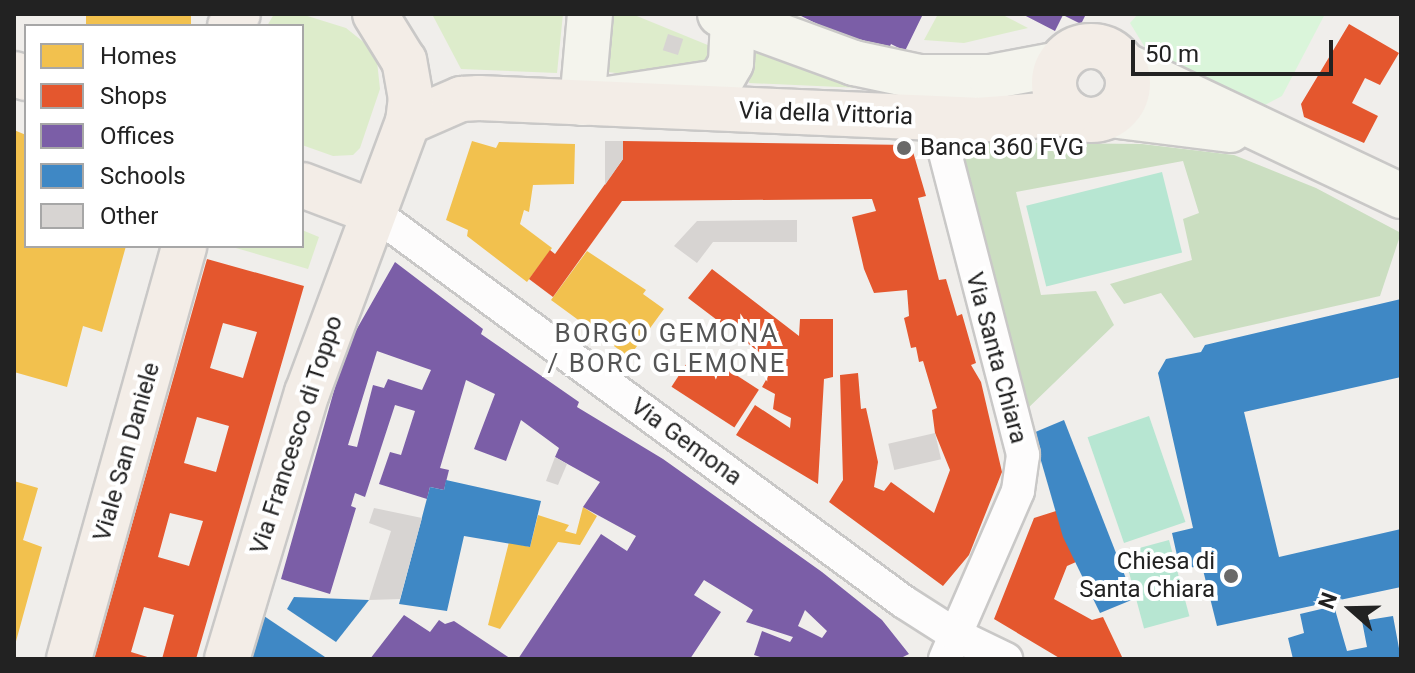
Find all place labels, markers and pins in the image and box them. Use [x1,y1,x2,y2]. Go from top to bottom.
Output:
place label: Banca 360 FVG [920,134,1084,162]
marker: Banca 360 FVG [895,139,913,157]
place label: Chiesa di Santa Chiara [1079,548,1215,604]
marker: Chiesa di Santa Chiara [1222,567,1240,585]

